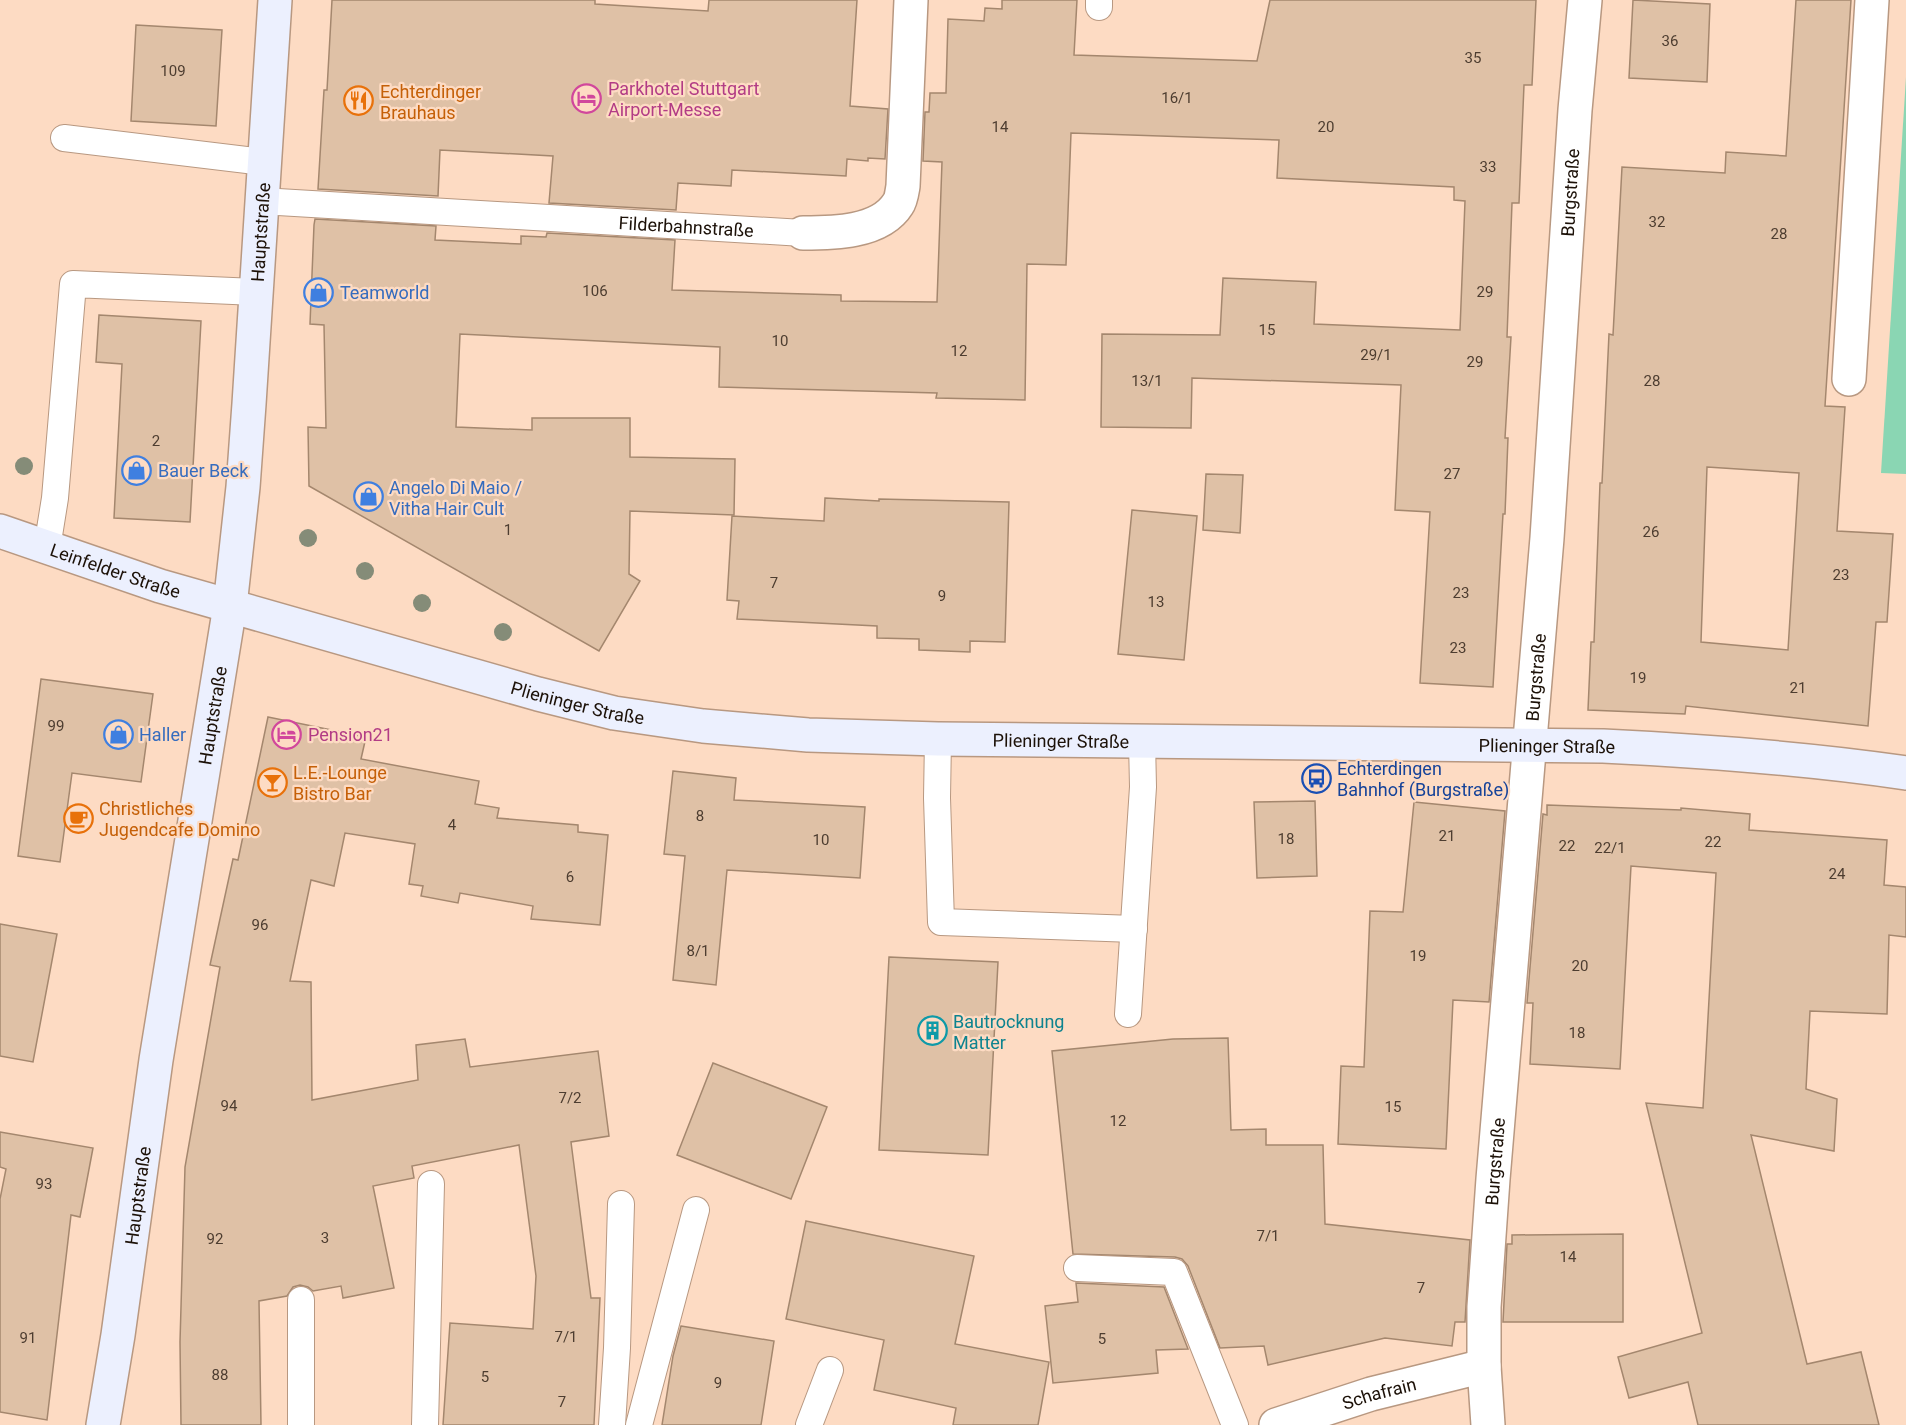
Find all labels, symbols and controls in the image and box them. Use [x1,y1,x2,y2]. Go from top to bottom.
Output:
house number: 36 [1662,32,1678,50]
house number: 35 [1465,49,1481,67]
house number: 109 [160,62,186,80]
place label: Parkhotel Stuttgart Airport-Messe [608,78,759,120]
place label: Echterdinger Brauhaus [380,81,481,123]
hotel icon: Parkhotel Stuttgart Airport-Messe [571,82,603,114]
restaurant icon: Echterdinger Brauhaus [343,85,375,117]
house number: 16/1 [1161,89,1193,107]
house number: 14 [992,118,1009,136]
house number: 20 [1318,118,1334,136]
street label: Burgstraße [1556,148,1583,237]
house number: 33 [1480,158,1496,176]
street label: Hauptstraße [246,182,274,282]
street label: Filderbahnstraße [618,212,754,241]
house number: 32 [1649,213,1665,231]
house number: 28 [1771,225,1787,243]
shop icon: Teamworld [303,276,335,308]
place label: Teamworld [340,282,429,303]
house number: 106 [582,282,608,300]
house number: 29 [1477,283,1493,301]
house number: 15 [1259,321,1275,339]
house number: 10 [772,332,788,350]
house number: 12 [951,342,967,360]
house number: 29/1 [1360,346,1392,364]
house number: 29 [1467,353,1483,371]
house number: 13/1 [1131,372,1163,390]
house number: 28 [1644,372,1660,390]
house number: 2 [152,432,160,450]
shop icon: Bauer Beck [121,454,153,486]
place label: Bauer Beck [158,460,249,481]
house number: 27 [1444,465,1460,483]
place label: Angelo Di Maio / Vitha Hair Cult [389,477,522,519]
shop icon: Angelo Di Maio / Vitha Hair Cult [352,481,384,513]
house number: 1 [504,521,512,539]
house number: 26 [1643,523,1659,541]
street label: Leinfelder Straße [48,539,183,602]
house number: 23 [1833,566,1849,584]
house number: 7 [770,574,778,592]
house number: 23 [1453,584,1469,602]
house number: 9 [938,587,946,605]
house number: 13 [1148,593,1164,611]
street label: Burgstraße [1521,632,1549,722]
house number: 23 [1450,639,1466,657]
street label: Hauptstraße [194,665,231,766]
house number: 19 [1630,669,1646,687]
street label: Plieninger Straße [509,676,646,728]
house number: 21 [1790,679,1806,697]
house number: 99 [48,717,64,735]
shop icon: Haller [102,718,134,750]
hotel icon: Pension21 [271,718,303,750]
place label: Haller [139,724,186,745]
place label: Pension21 [308,724,393,745]
street label: Plieninger Straße [993,729,1129,752]
street label: Plieninger Straße [1479,734,1616,757]
place label: Echterdingen Bahnhof (Burgstraße) [1337,758,1509,801]
place label: L.E.-Lounge Bistro Bar [293,762,387,804]
bus stop icon: Echterdingen Bahnhof (Burgstraße) [1300,762,1332,794]
bar icon: L.E.-Lounge Bistro Bar [256,766,288,798]
place label: Christliches Jugendcafe Domino [99,798,260,840]
cafe icon: Christliches Jugendcafe Domino [62,802,94,834]
house number: 8 [696,807,704,825]
house number: 4 [448,816,457,834]
house number: 21 [1439,827,1455,845]
house number: 18 [1278,830,1294,848]
house number: 10 [813,831,829,849]
house number: 22 [1705,833,1721,851]
house number: 22 [1559,837,1575,855]
house number: 22/1 [1594,839,1626,857]
house number: 24 [1829,865,1846,883]
house number: 6 [566,868,574,886]
house number: 96 [252,916,268,934]
house number: 8/1 [686,942,710,960]
house number: 19 [1410,947,1426,965]
house number: 20 [1572,957,1588,975]
place label: Bautrocknung Matter [953,1011,1064,1053]
building icon: Bautrocknung Matter [916,1015,948,1047]
house number: 18 [1569,1024,1585,1042]
house number: 7/2 [558,1089,582,1107]
house number: 94 [221,1097,238,1115]
house number: 15 [1385,1098,1401,1116]
house number: 12 [1110,1112,1126,1130]
street label: Burgstraße [1481,1117,1509,1206]
street label: Hauptstraße [120,1145,154,1246]
house number: 93 [36,1175,52,1193]
house number: 7/1 [1256,1227,1280,1245]
house number: 3 [321,1229,329,1247]
house number: 92 [207,1230,223,1248]
house number: 14 [1560,1248,1577,1266]
house number: 7 [1417,1279,1425,1297]
house number: 7/1 [554,1328,578,1346]
house number: 91 [20,1329,36,1347]
house number: 5 [1098,1330,1106,1348]
house number: 88 [212,1366,228,1384]
house number: 5 [481,1368,489,1386]
street label: Schafrain [1339,1373,1418,1413]
house number: 9 [714,1374,722,1392]
house number: 7 [558,1393,566,1411]

